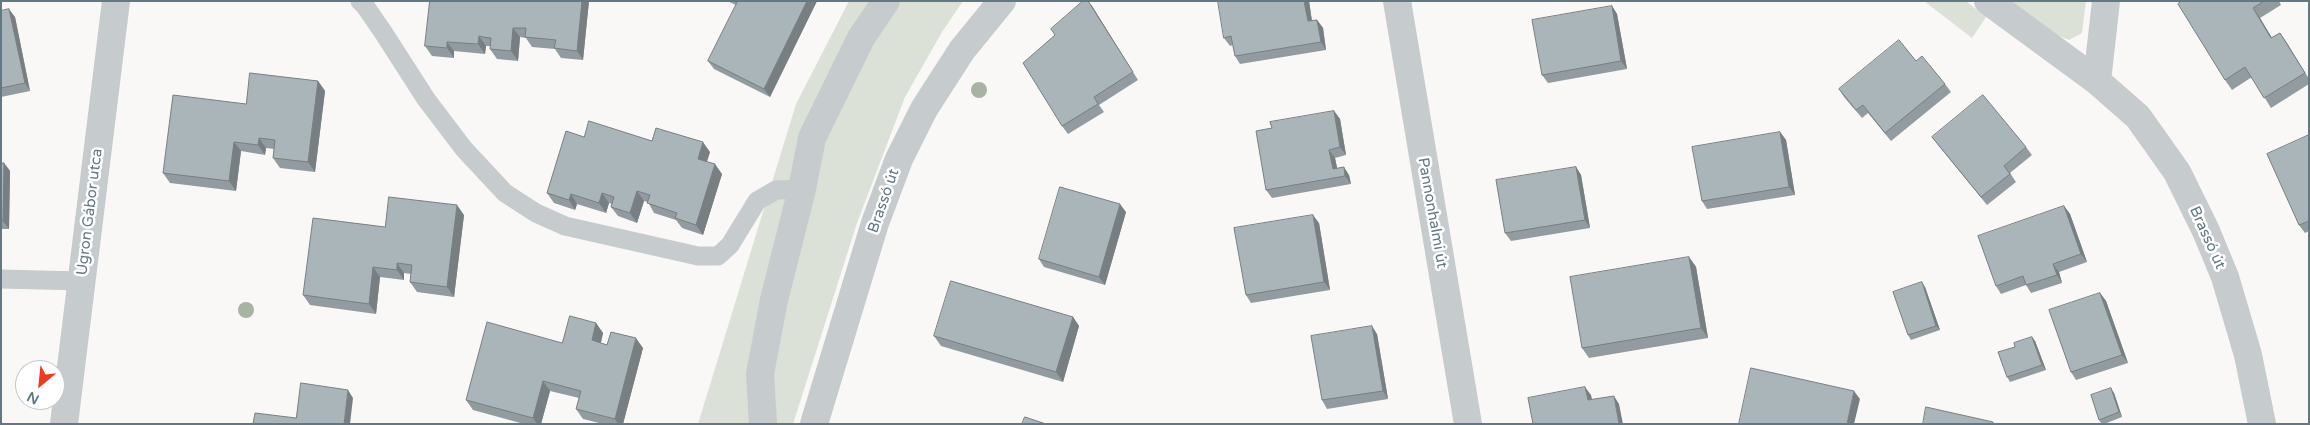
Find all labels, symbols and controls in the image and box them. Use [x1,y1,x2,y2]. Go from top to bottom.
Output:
street label: Ugron Gábor utca [73,148,107,276]
street label: Pannonhalmi út [1413,156,1451,270]
street label: Brassó út [865,167,903,235]
street label: Brassó út [2185,204,2229,272]
north arrow [15,360,65,410]
text: N [24,388,42,408]

